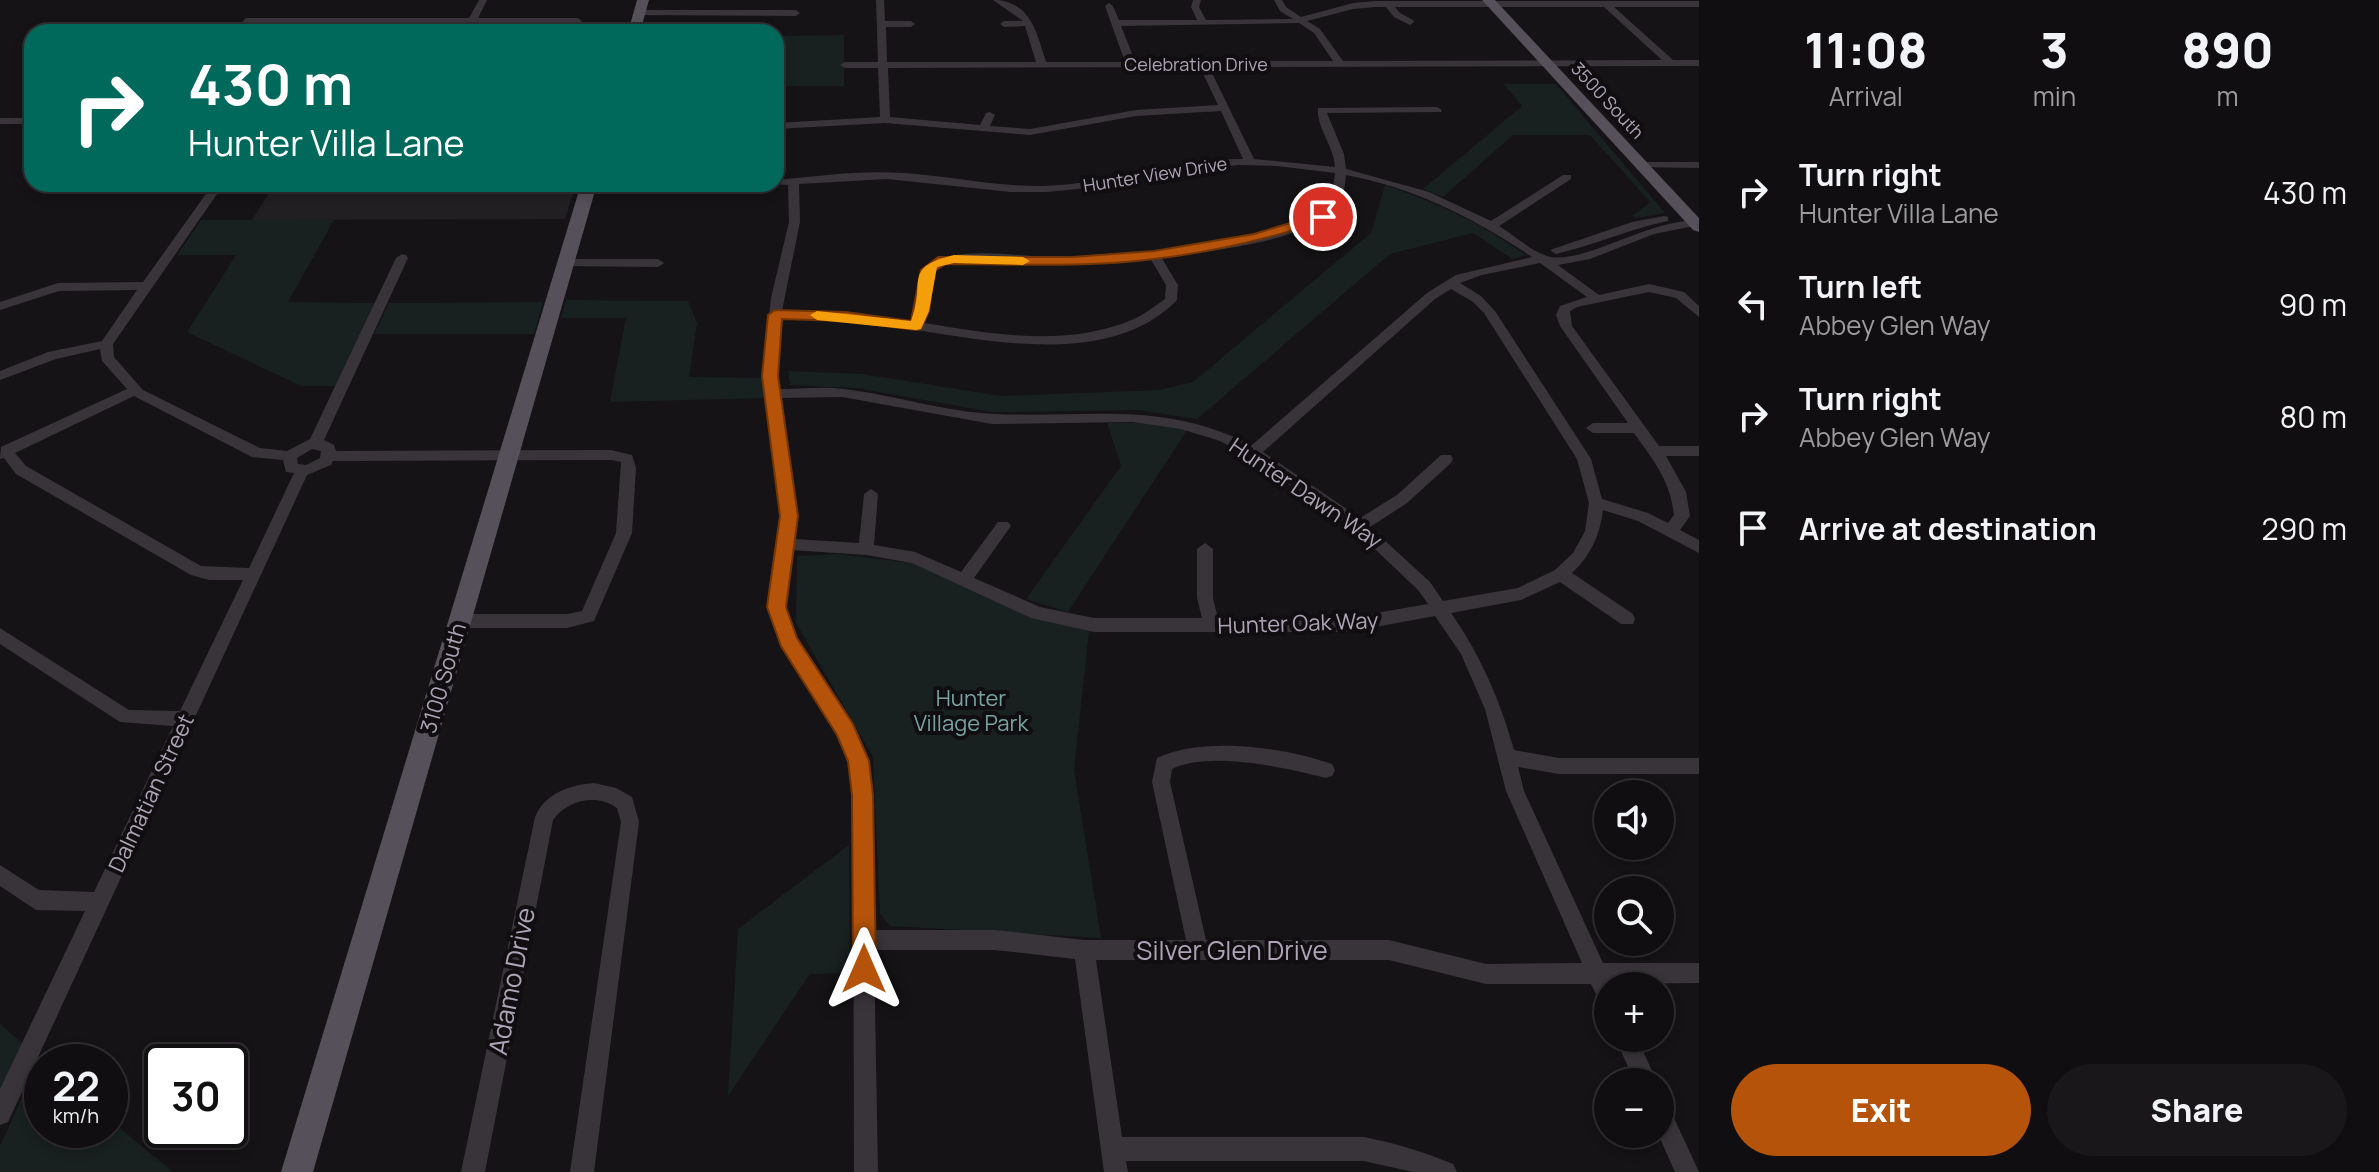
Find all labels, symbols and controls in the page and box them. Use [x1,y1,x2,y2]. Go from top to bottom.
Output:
text: 11:08 [1804,17,1927,82]
text: 3 [2040,17,2069,82]
text: 890 [2182,17,2274,82]
text: 430 m [188,45,353,122]
street label: Celebration Drive [1124,52,1268,76]
icon: right [56,56,160,160]
street label: 3500 South [1566,57,1650,143]
text: Arrival [1829,78,1903,114]
text: min [2033,78,2076,114]
text: m [2217,78,2239,114]
text: Hunter Villa Lane [188,118,464,167]
street label: Hunter View Drive [1081,151,1229,197]
text: Turn right [1799,154,1942,195]
icon: right [1731,170,1775,214]
text: 430 m [2263,172,2347,213]
pin [1289,183,1357,251]
icon: arrive [1301,195,1345,239]
text: Hunter Villa Lane [1799,195,1999,231]
text: Turn left [1799,266,1922,307]
icon: left [1731,282,1775,326]
text: 90 m [2279,284,2347,325]
text: Abbey Glen Way [1799,307,1991,343]
text: Turn right [1799,378,1942,419]
icon: right [1731,394,1775,438]
text: 80 m [2280,396,2347,437]
text: Abbey Glen Way [1799,419,1991,455]
street label: Hunter Dawn Way [1224,431,1389,556]
icon: arrive [1731,506,1775,550]
text: Arrive at destination [1799,508,2097,549]
text: 290 m [2262,508,2347,549]
street label: Hunter Oak Way [1217,605,1379,641]
street label: 3100 South [413,619,473,737]
park label: Hunter Village Park [914,683,1029,738]
street label: Dalmatian Street [101,709,201,877]
map controls [1594,780,1674,1148]
button: sound [1594,780,1674,860]
button: search [1594,876,1674,956]
street label: Adamo Drive [479,904,543,1058]
position arrow [822,927,906,1011]
street label: Silver Glen Drive [1136,932,1328,968]
button: + [1594,972,1674,1052]
speed limit sign: 30 [144,1044,248,1148]
text: 22 [52,1058,100,1113]
button: Exit [1731,1064,2031,1156]
button: Share [2047,1064,2347,1156]
button: − [1594,1068,1674,1148]
text: km/h [53,1102,99,1129]

